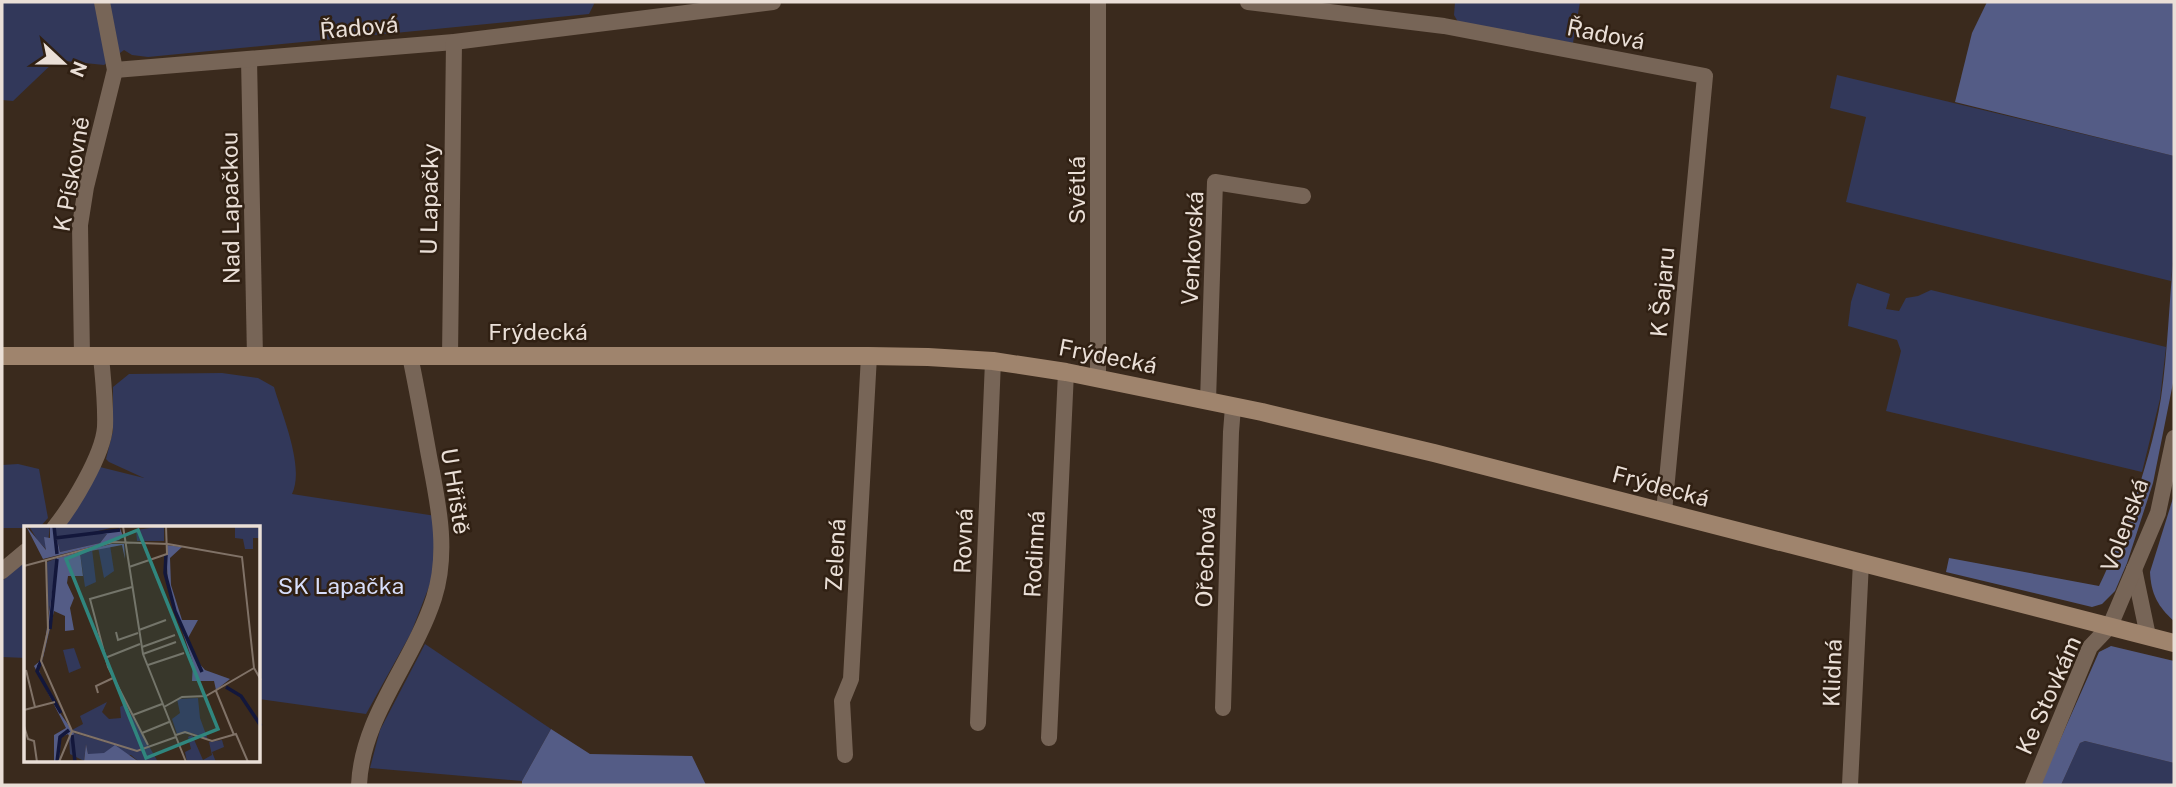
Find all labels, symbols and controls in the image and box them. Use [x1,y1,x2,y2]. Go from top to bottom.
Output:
street label: Řadová [319,10,399,44]
street label: Řadová [1565,13,1647,55]
north arrow [28,28,98,98]
text: N [66,58,92,80]
street label: K Pískovně [48,114,94,234]
street label: Nad Lapačkou [215,132,245,284]
street label: U Lapačky [415,143,443,255]
street label: Světlá [1063,156,1090,224]
street label: Venkovská [1176,190,1208,306]
street label: K Šajaru [1645,246,1679,338]
street label: Frýdecká [488,318,588,345]
street label: Frýdecká [1057,333,1159,379]
street label: U Hřiště [436,446,476,536]
street label: Frýdecká [1609,460,1713,512]
street label: Volenská [2095,475,2153,575]
street label: Ořechová [1190,506,1220,608]
street label: Rovná [948,508,978,574]
street label: Rodinná [1018,510,1050,598]
street label: Zelená [820,518,850,592]
inset map [24,526,261,762]
park label: SK Lapačka [278,572,404,599]
street label: Ke Stovkám [2010,632,2086,758]
street label: Klidná [1817,639,1847,707]

